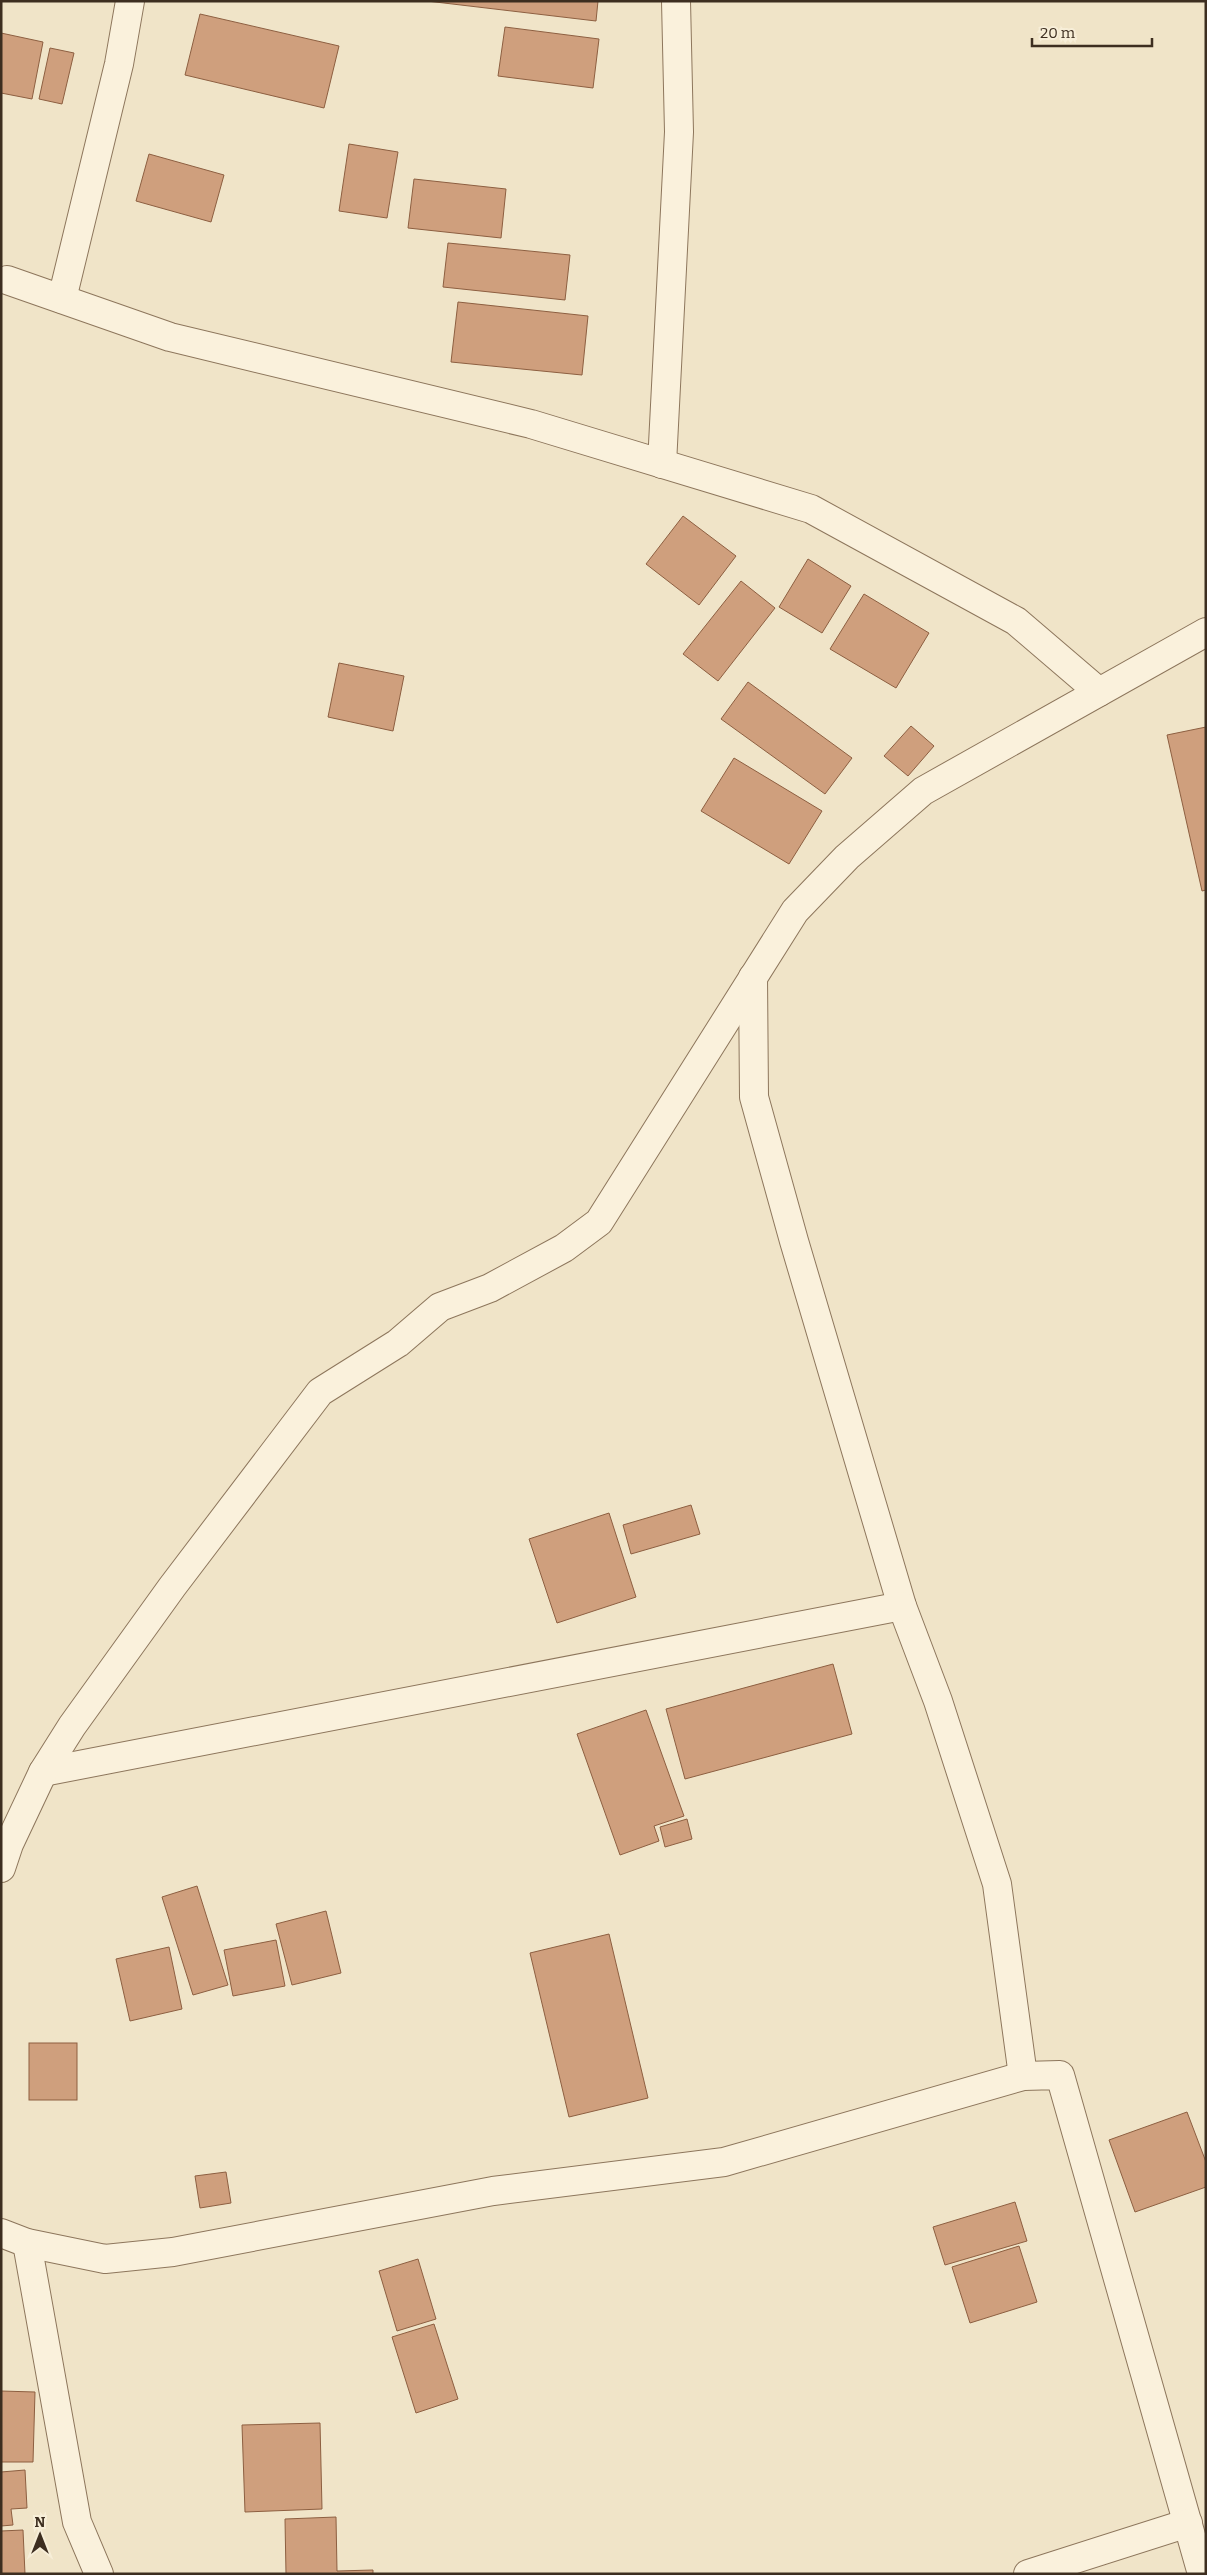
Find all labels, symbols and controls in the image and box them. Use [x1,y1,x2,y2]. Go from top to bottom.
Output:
scale bar [1032,15,1152,47]
text: 20 m [1040,24,1076,42]
north arrow [15,2510,65,2560]
text: N [35,2514,46,2531]

